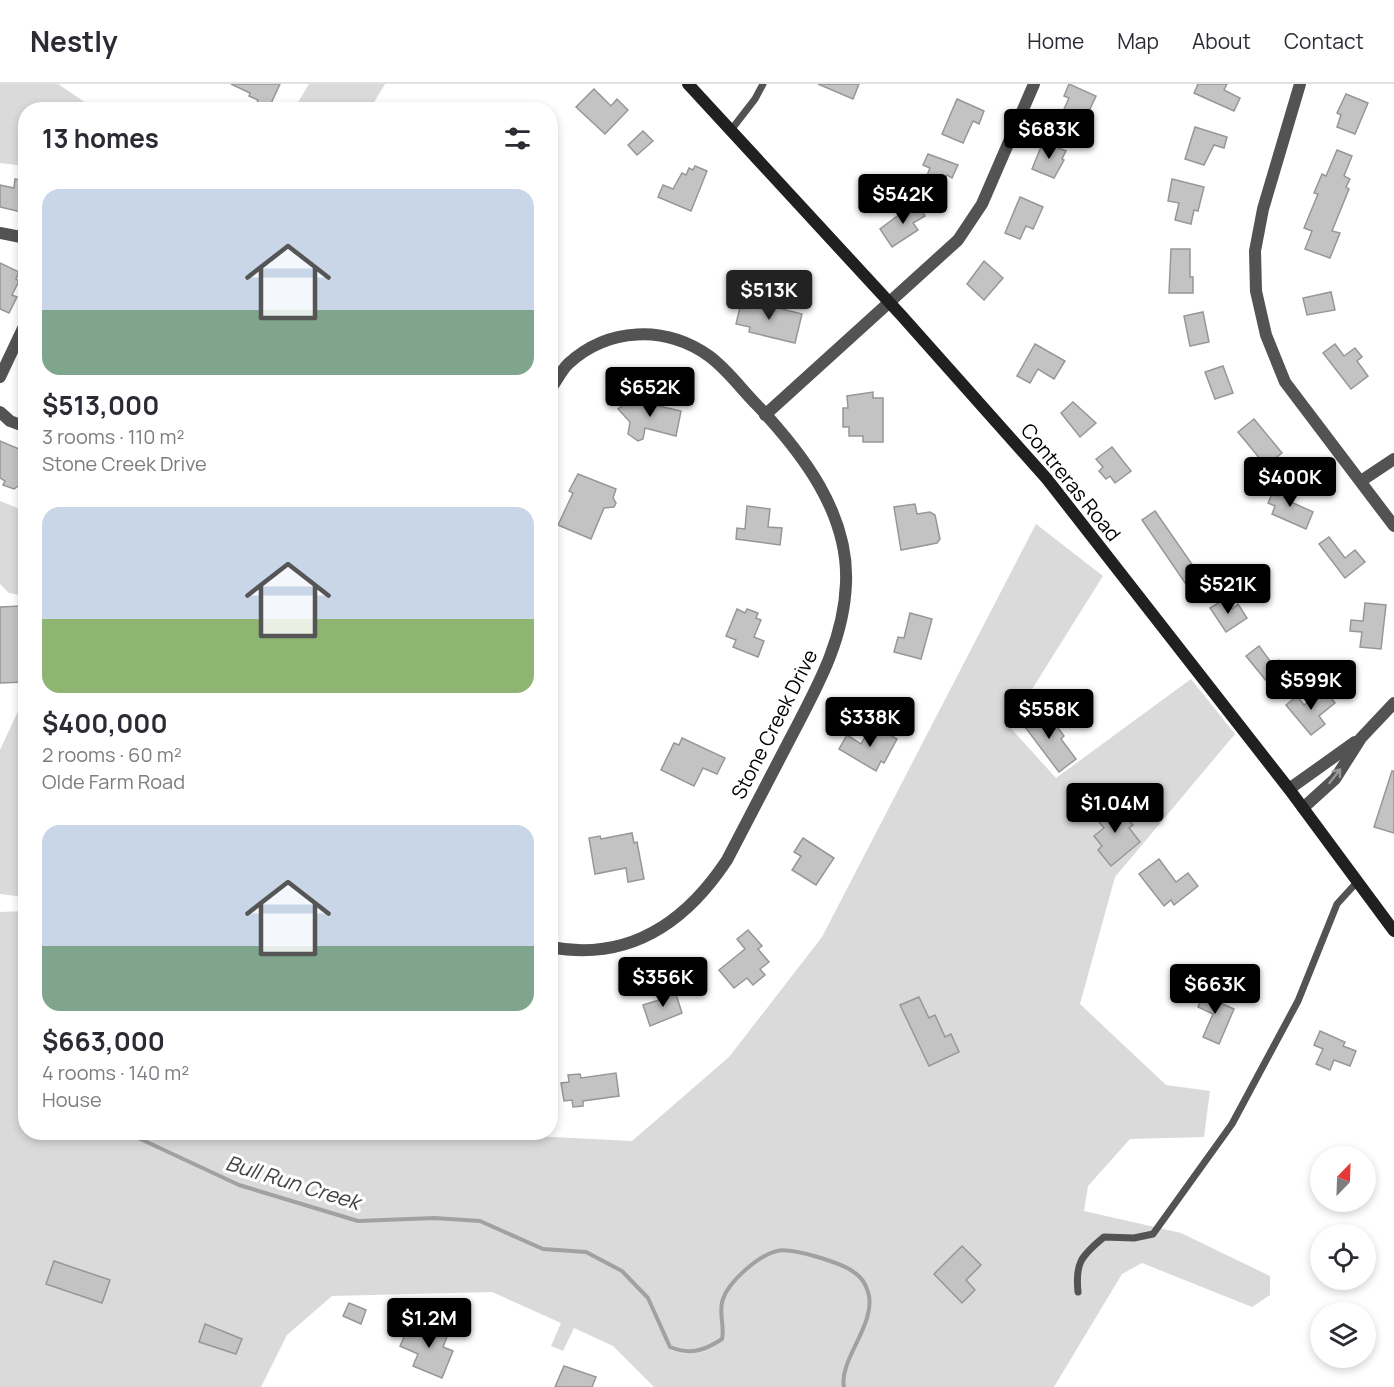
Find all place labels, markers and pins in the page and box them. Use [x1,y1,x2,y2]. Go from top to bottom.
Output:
pin: $683K [1007,109,1091,160]
pin: $542K [861,174,945,225]
pin: $513K [727,270,811,321]
pin: $652K [608,367,692,418]
pin: $400K [1248,457,1332,508]
pin: $521K [1186,564,1270,615]
pin: $599K [1269,660,1353,711]
pin: $558K [1007,689,1091,740]
pin: $338K [828,697,912,748]
pin: $1.04M [1066,783,1164,834]
pin: $356K [621,957,705,1008]
pin: $663K [1173,964,1257,1015]
pin: $1.2M [387,1298,471,1349]

